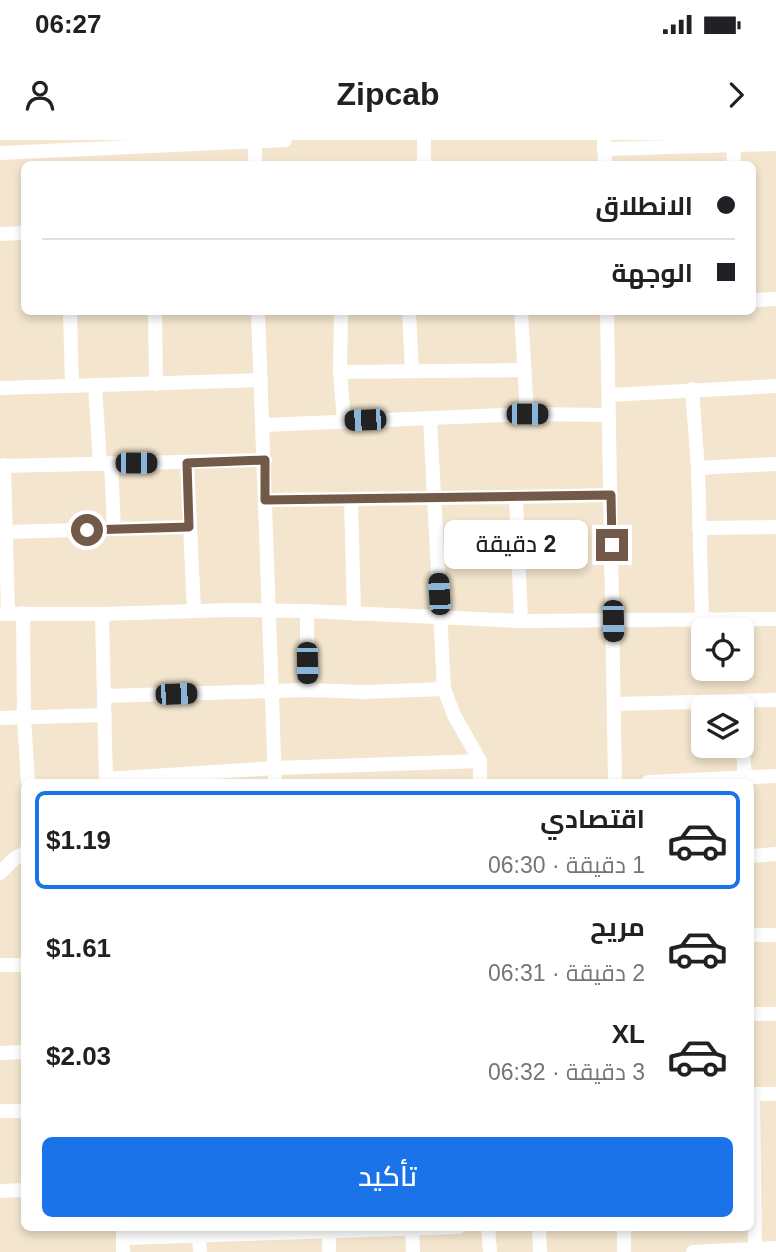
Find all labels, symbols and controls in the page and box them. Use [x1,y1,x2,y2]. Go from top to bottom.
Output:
text: 06:27 [35,9,102,39]
icon: person [21,76,59,114]
text: Zipcab [336,76,440,112]
icon: forward [717,76,755,114]
text: الانطلاق [595,191,693,221]
text: الوجهة [612,258,693,288]
car [507,404,549,425]
car [344,409,387,431]
car [116,453,158,474]
route start [71,514,103,546]
callout: 2 دقيقة [444,520,588,570]
route end [596,529,628,561]
text: 2 دقيقة [476,531,556,557]
car [428,572,451,616]
car [603,600,624,642]
map controls [691,618,754,758]
button: locate [691,618,754,681]
car [297,642,318,684]
car [155,683,198,705]
button: layers [691,695,754,758]
text: اقتصادي [540,804,645,834]
icon: car [666,809,729,872]
text: $1.19 [46,825,111,855]
text: 1 دقيقة · 06:30 [488,852,645,878]
text: مريح [590,912,645,942]
icon: car [666,917,729,980]
text: $1.61 [46,933,111,963]
text: 2 دقيقة · 06:31 [488,960,645,986]
text: XL [612,1019,645,1049]
icon: car [666,1025,729,1088]
text: $2.03 [46,1041,111,1071]
text: 3 دقيقة · 06:32 [488,1059,645,1085]
button: تأكيد [42,1137,733,1217]

